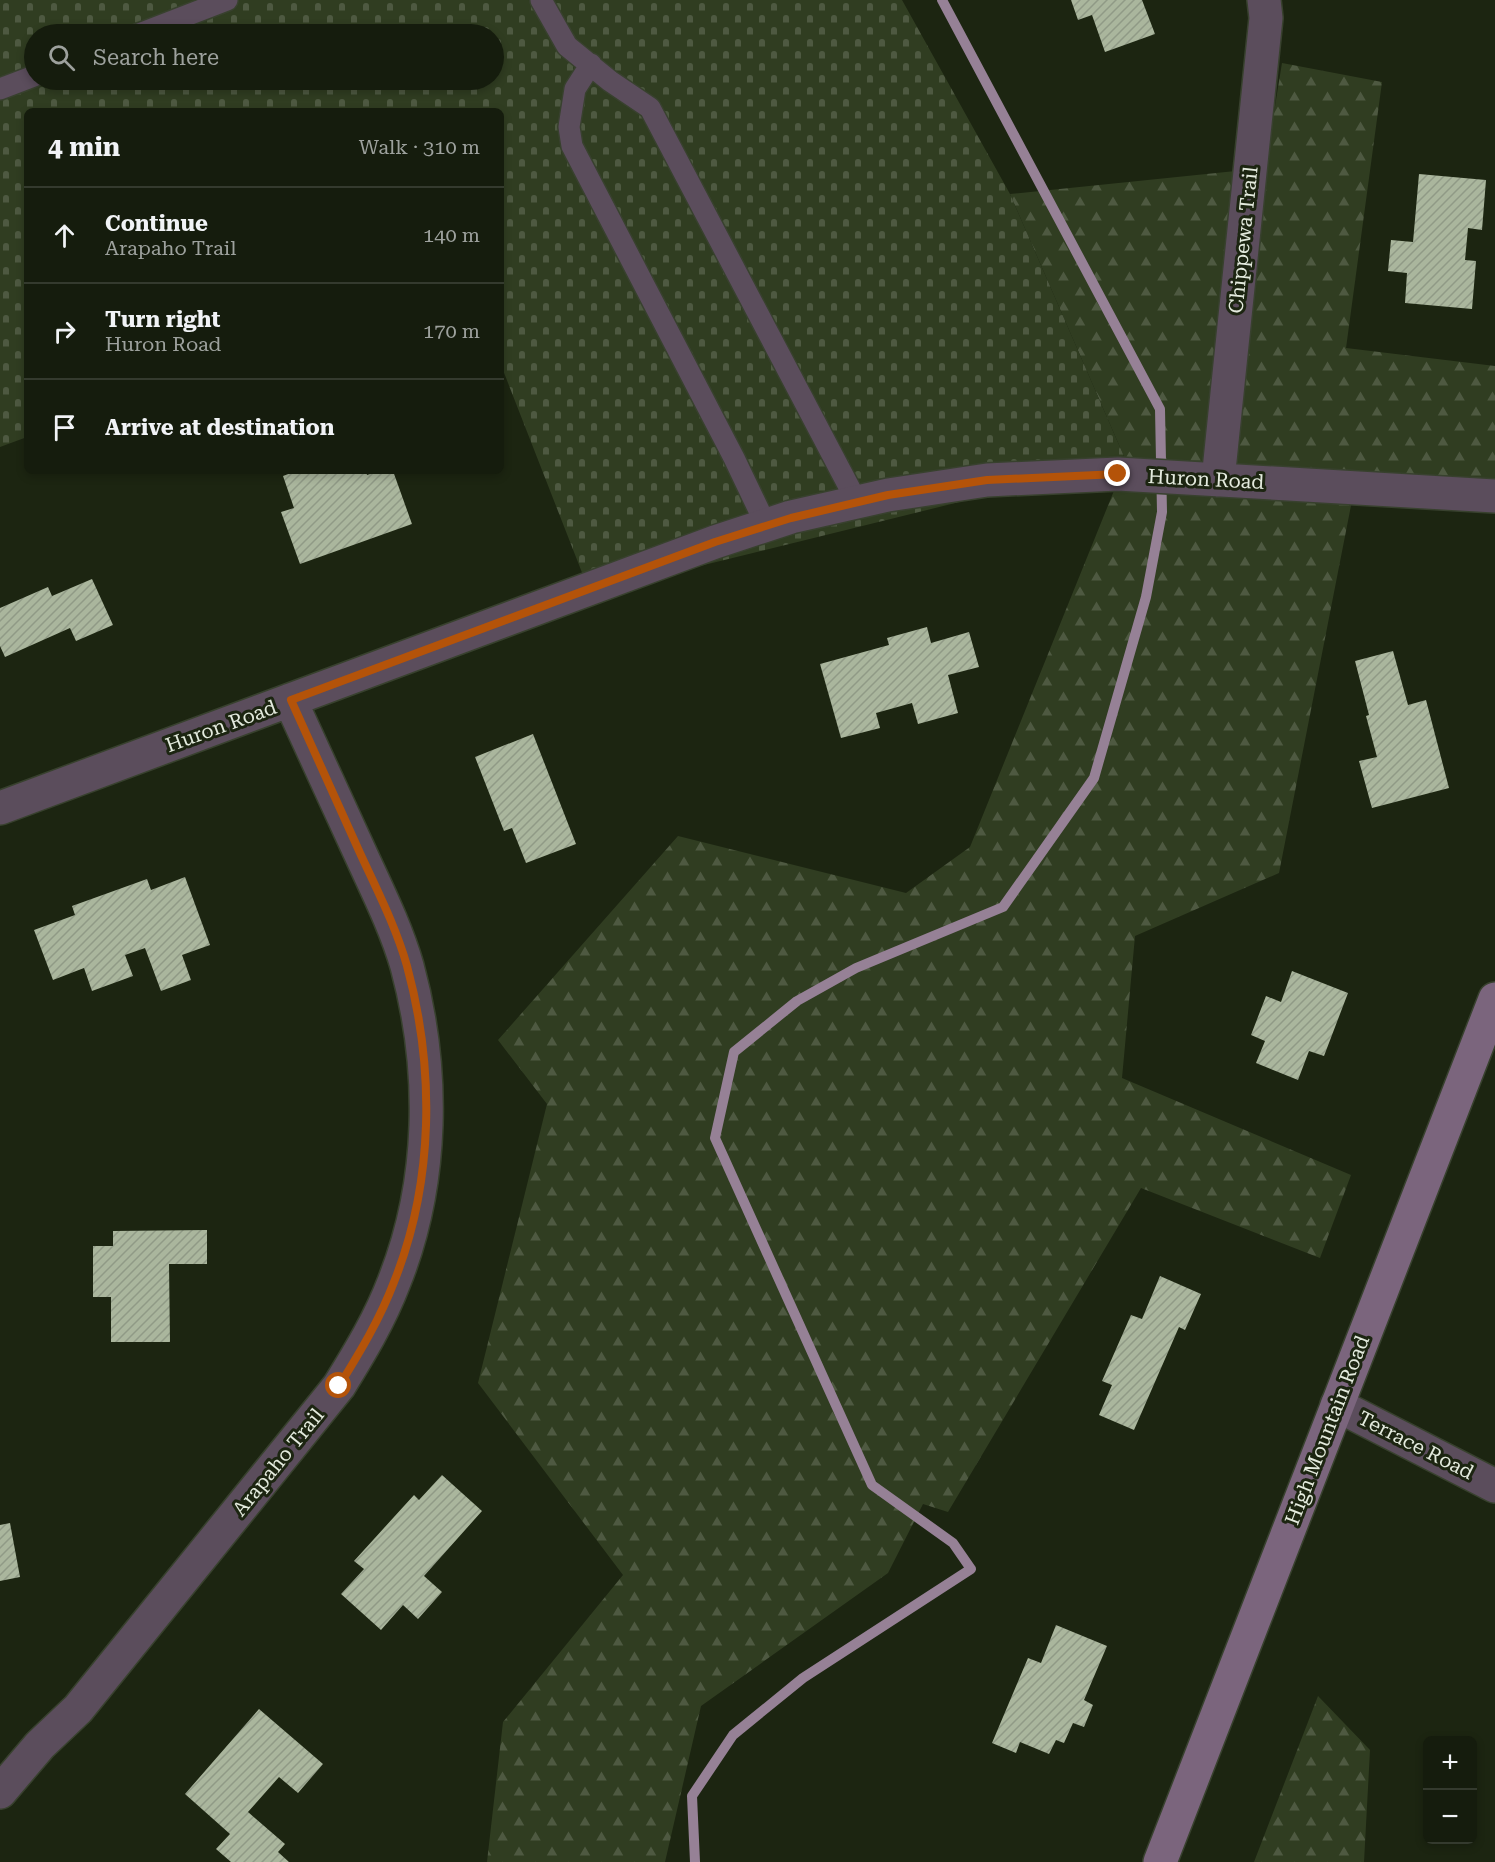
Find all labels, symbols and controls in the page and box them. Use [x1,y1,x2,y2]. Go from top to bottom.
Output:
search box [24,24,504,90]
icon: search [45,41,78,74]
text: Search here [93,45,219,70]
text: 4 min [48,132,120,162]
text: Walk · 310 m [359,135,480,159]
street label: Chippewa Trail [1223,165,1263,315]
text: Continue [105,211,208,236]
icon: ahead [48,219,81,252]
text: 140 m [423,223,480,247]
text: Arapaho Trail [105,236,236,260]
text: Turn right [105,307,220,332]
icon: right [48,315,81,348]
text: 170 m [423,319,480,343]
text: Huron Road [105,332,221,356]
icon: arrive [48,411,81,444]
text: Arrive at destination [105,415,334,440]
route end [1104,460,1130,486]
street label: Huron Road [1147,464,1265,494]
street label: Huron Road [162,695,280,757]
street label: High Mountain Road [1280,1332,1374,1528]
route start [325,1372,351,1398]
street label: Arapaho Trail [227,1403,329,1521]
street label: Terrace Road [1354,1406,1478,1484]
map controls [1423,1736,1477,1844]
button: + [1423,1736,1477,1790]
button: − [1423,1790,1477,1844]

